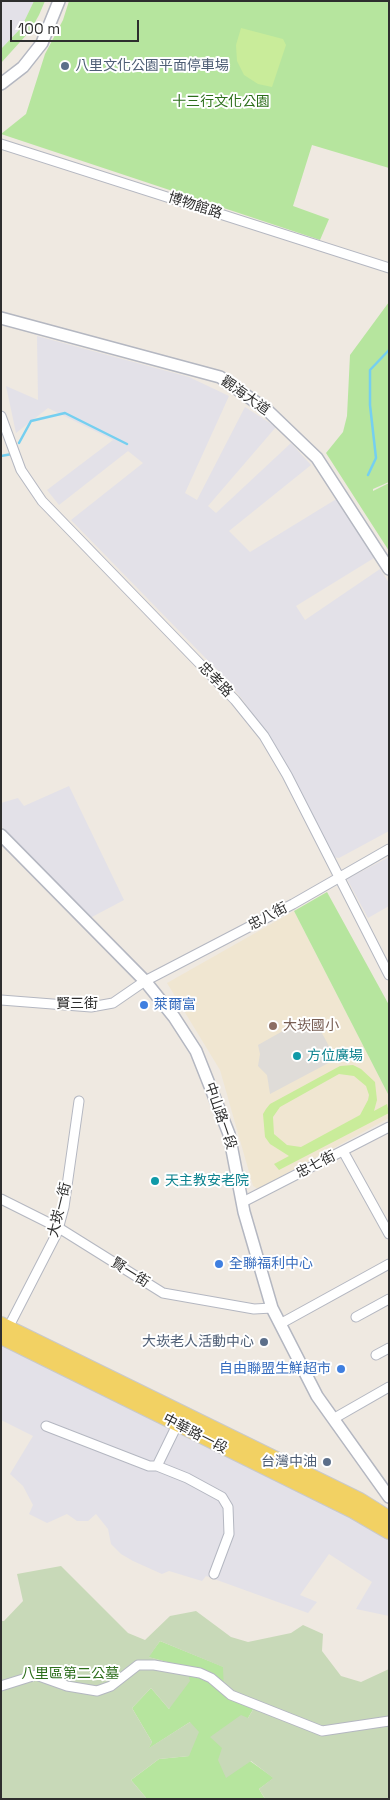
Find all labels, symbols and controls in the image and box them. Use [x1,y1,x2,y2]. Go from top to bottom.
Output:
scale bar [12,10,141,42]
text: 100 m [18,19,60,38]
place label: 八里文化公園平面停車場 [75,58,229,74]
marker: 八里文化公園平面停車場 [59,60,71,72]
park label: 十三行文化公園 [172,94,270,110]
street label: 博物館路 [166,189,224,223]
street label: 觀海大道 [217,373,273,419]
street label: 忠孝路 [194,659,236,701]
street label: 忠八街 [246,900,290,934]
street label: 賢三街 [56,996,98,1012]
place label: 萊爾富 [154,997,196,1013]
marker: 萊爾富 [138,999,150,1011]
place label: 大崁國小 [283,1018,339,1034]
marker: 大崁國小 [267,1020,279,1032]
place label: 方位廣場 [307,1048,363,1064]
marker: 方位廣場 [291,1050,303,1062]
street label: 中山路一段 [201,1080,239,1152]
street label: 忠七街 [293,1148,339,1182]
place label: 天主教安老院 [165,1173,249,1189]
marker: 天主教安老院 [149,1175,161,1187]
street label: 大崁一街 [45,1181,75,1239]
street label: 賢一街 [108,1255,152,1291]
place label: 全聯福利中心 [229,1256,313,1272]
marker: 全聯福利中心 [213,1258,225,1270]
place label: 大崁老人活動中心 [142,1334,254,1350]
marker: 大崁老人活動中心 [258,1336,270,1348]
place label: 自由聯盟生鮮超市 [219,1361,331,1377]
marker: 自由聯盟生鮮超市 [335,1363,347,1375]
street label: 中華路一段 [160,1411,230,1457]
place label: 台灣中油 [261,1454,317,1470]
marker: 台灣中油 [321,1456,333,1468]
park label: 八里區第二公墓 [21,1666,119,1682]

